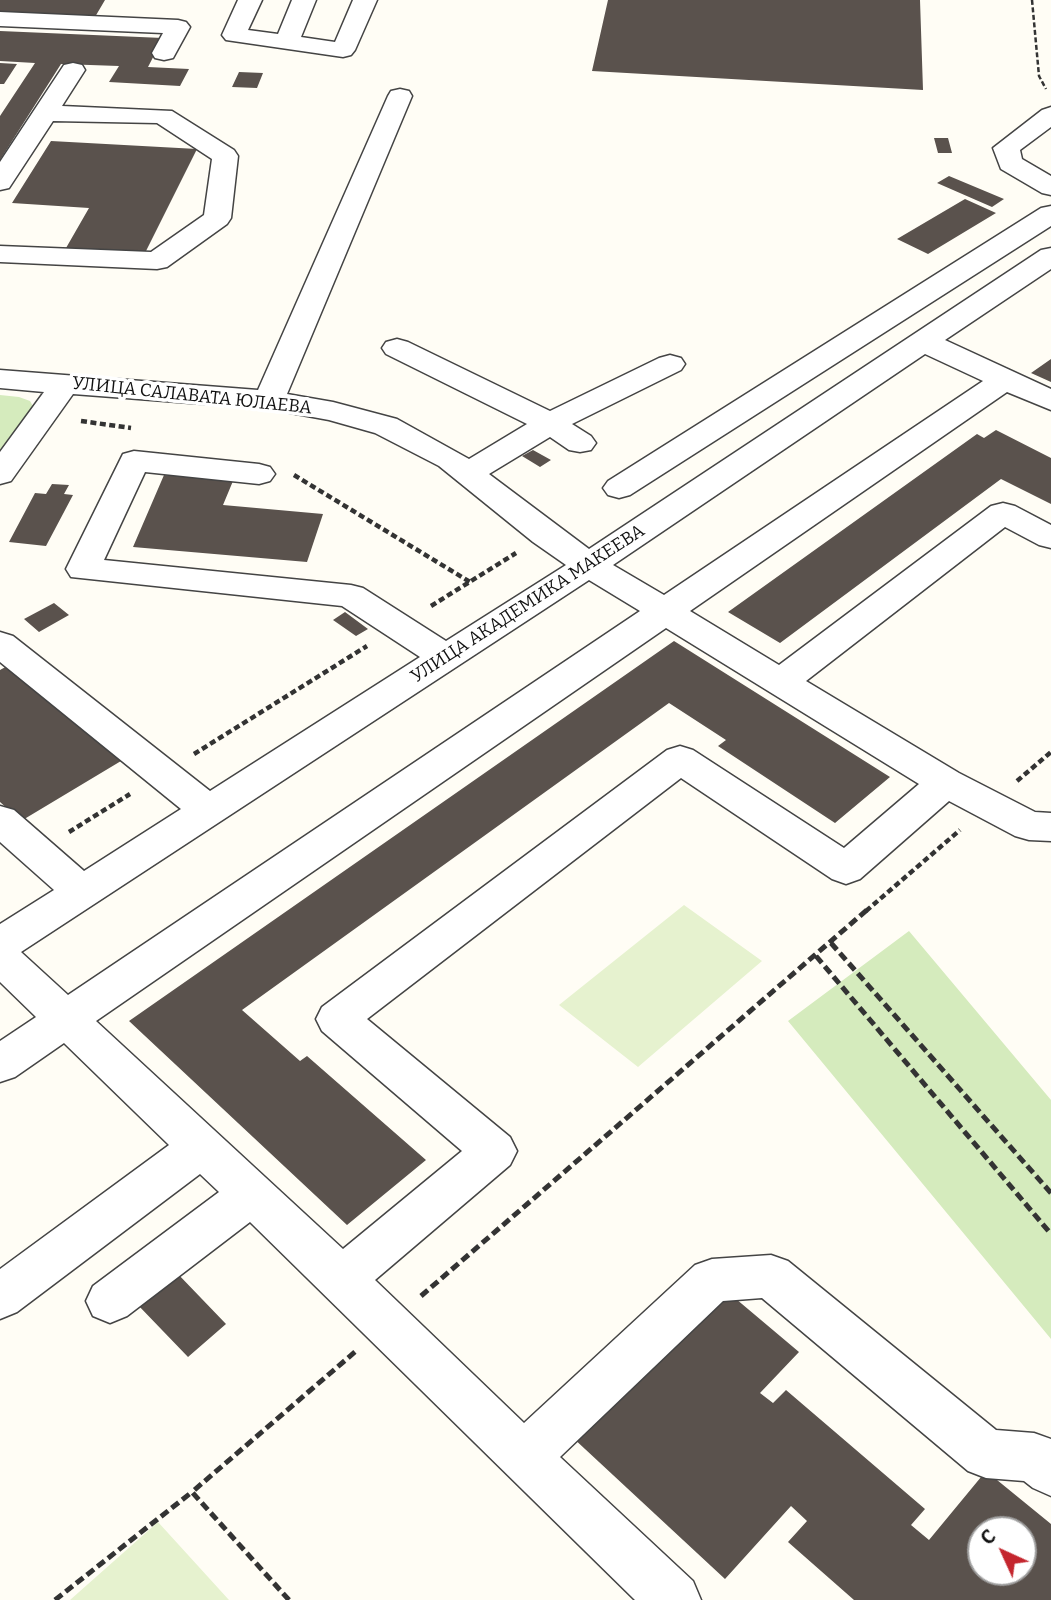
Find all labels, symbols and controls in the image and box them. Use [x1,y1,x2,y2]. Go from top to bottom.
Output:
street label: УЛИЦА САЛАВАТА ЮЛАЕВА [71,373,313,419]
street label: УЛИЦА АКАДЕМИКА МАКЕЕВА [407,520,649,688]
north arrow [967,1516,1037,1586]
text: С [976,1525,1001,1550]

